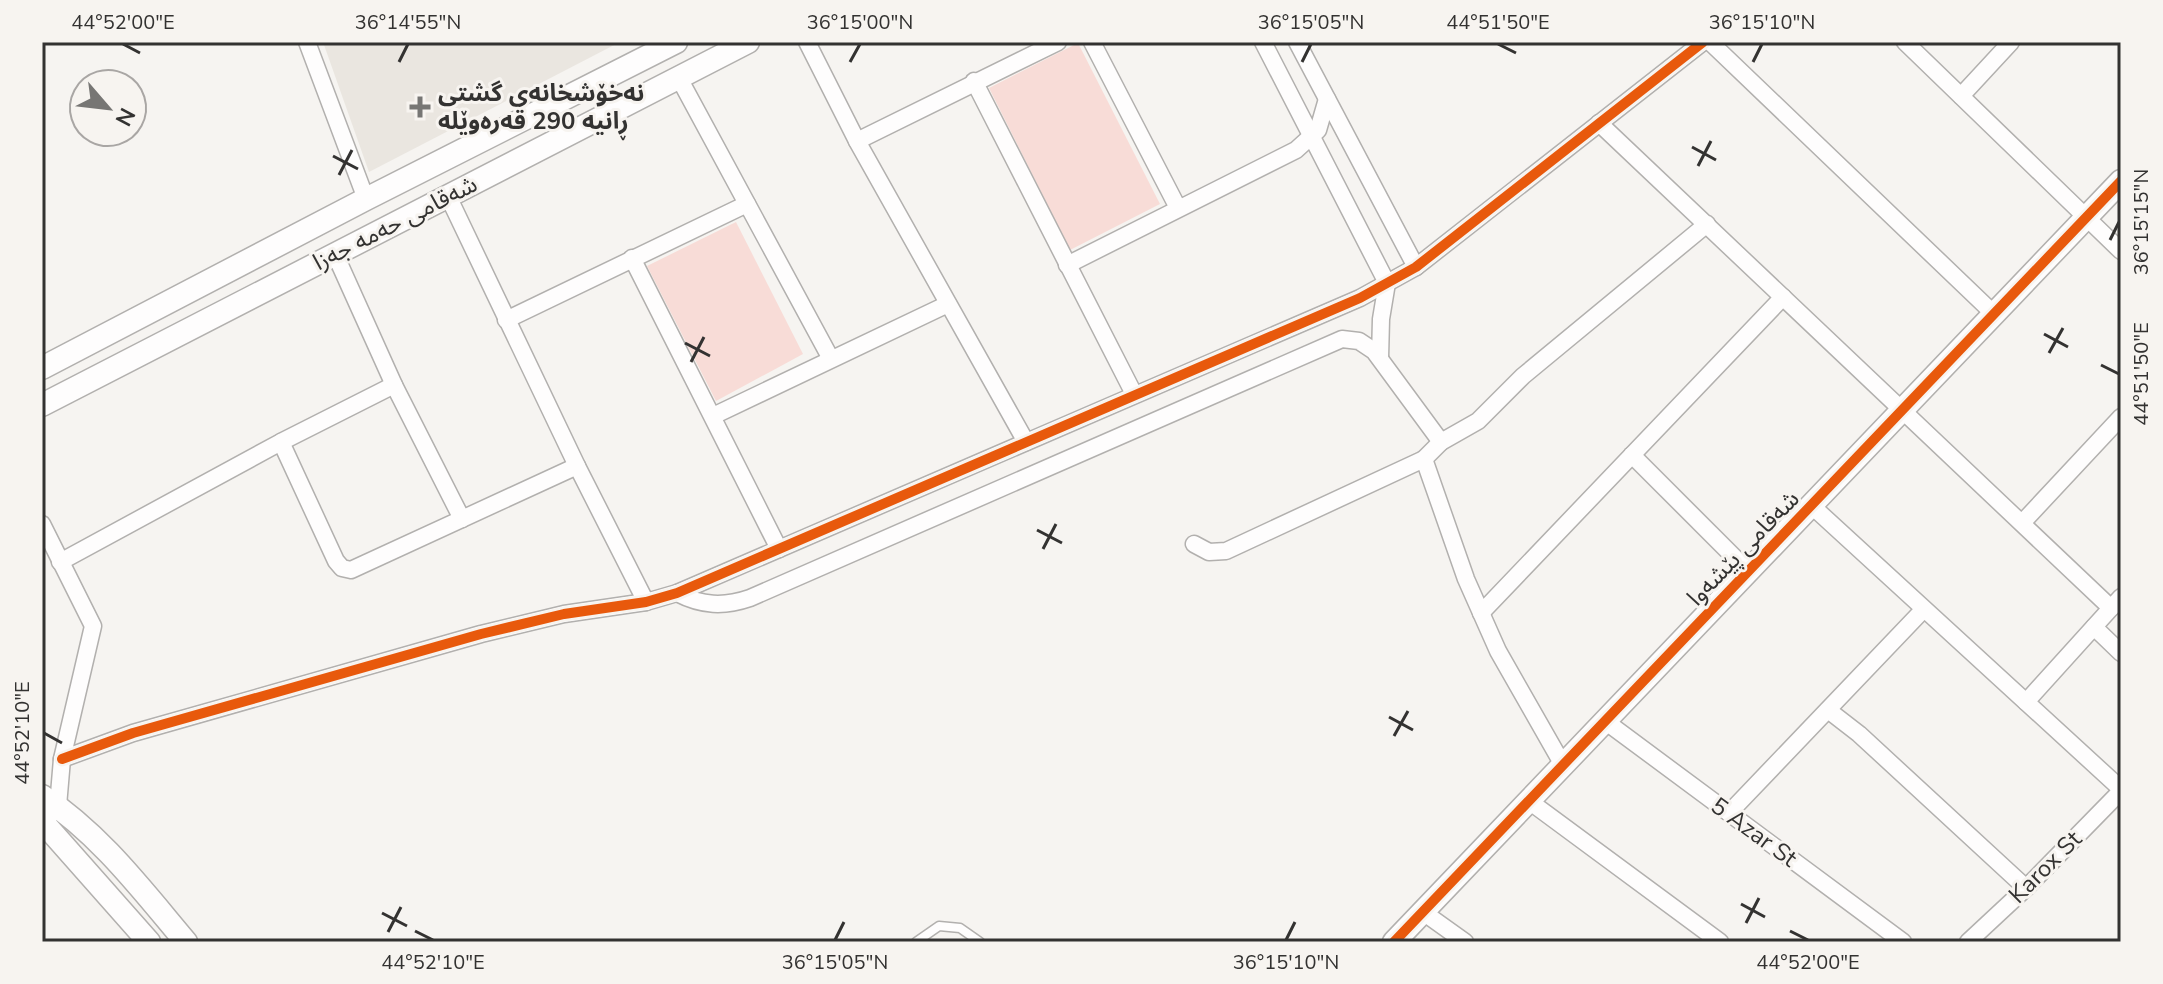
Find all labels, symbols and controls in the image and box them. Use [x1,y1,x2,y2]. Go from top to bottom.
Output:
text: 44°52'00"E [71,9,175,36]
text: 36°14'55"N [355,9,461,36]
text: 36°15'00"N [807,9,913,36]
text: 36°15'05"N [1258,9,1364,36]
text: 44°51'50"E [1446,9,1550,36]
text: 36°15'10"N [1709,9,1815,36]
north arrow [68,68,148,148]
place label: نەخۆشخانەی گشتی ڕانیە 290 قەرەوێلە [438,77,644,141]
marker: نەخۆشخانەی گشتی ڕانیە 290 قەرەوێلە [409,96,431,118]
text: N [108,103,142,131]
street label: شەقامی حەمە جەزا [307,168,483,278]
text: 36°15'15"N [2128,169,2155,275]
text: 44°51'50"E [2128,322,2155,426]
street label: شەقامی پێشەوا [1680,483,1806,613]
text: 44°52'10"E [9,681,36,785]
street label: 5 Azar St [1704,790,1804,875]
street label: Karox St [2001,823,2089,911]
text: 44°52'10"E [381,949,485,976]
text: 36°15'05"N [782,949,888,976]
text: 36°15'10"N [1233,949,1339,976]
text: 44°52'00"E [1756,949,1860,976]

